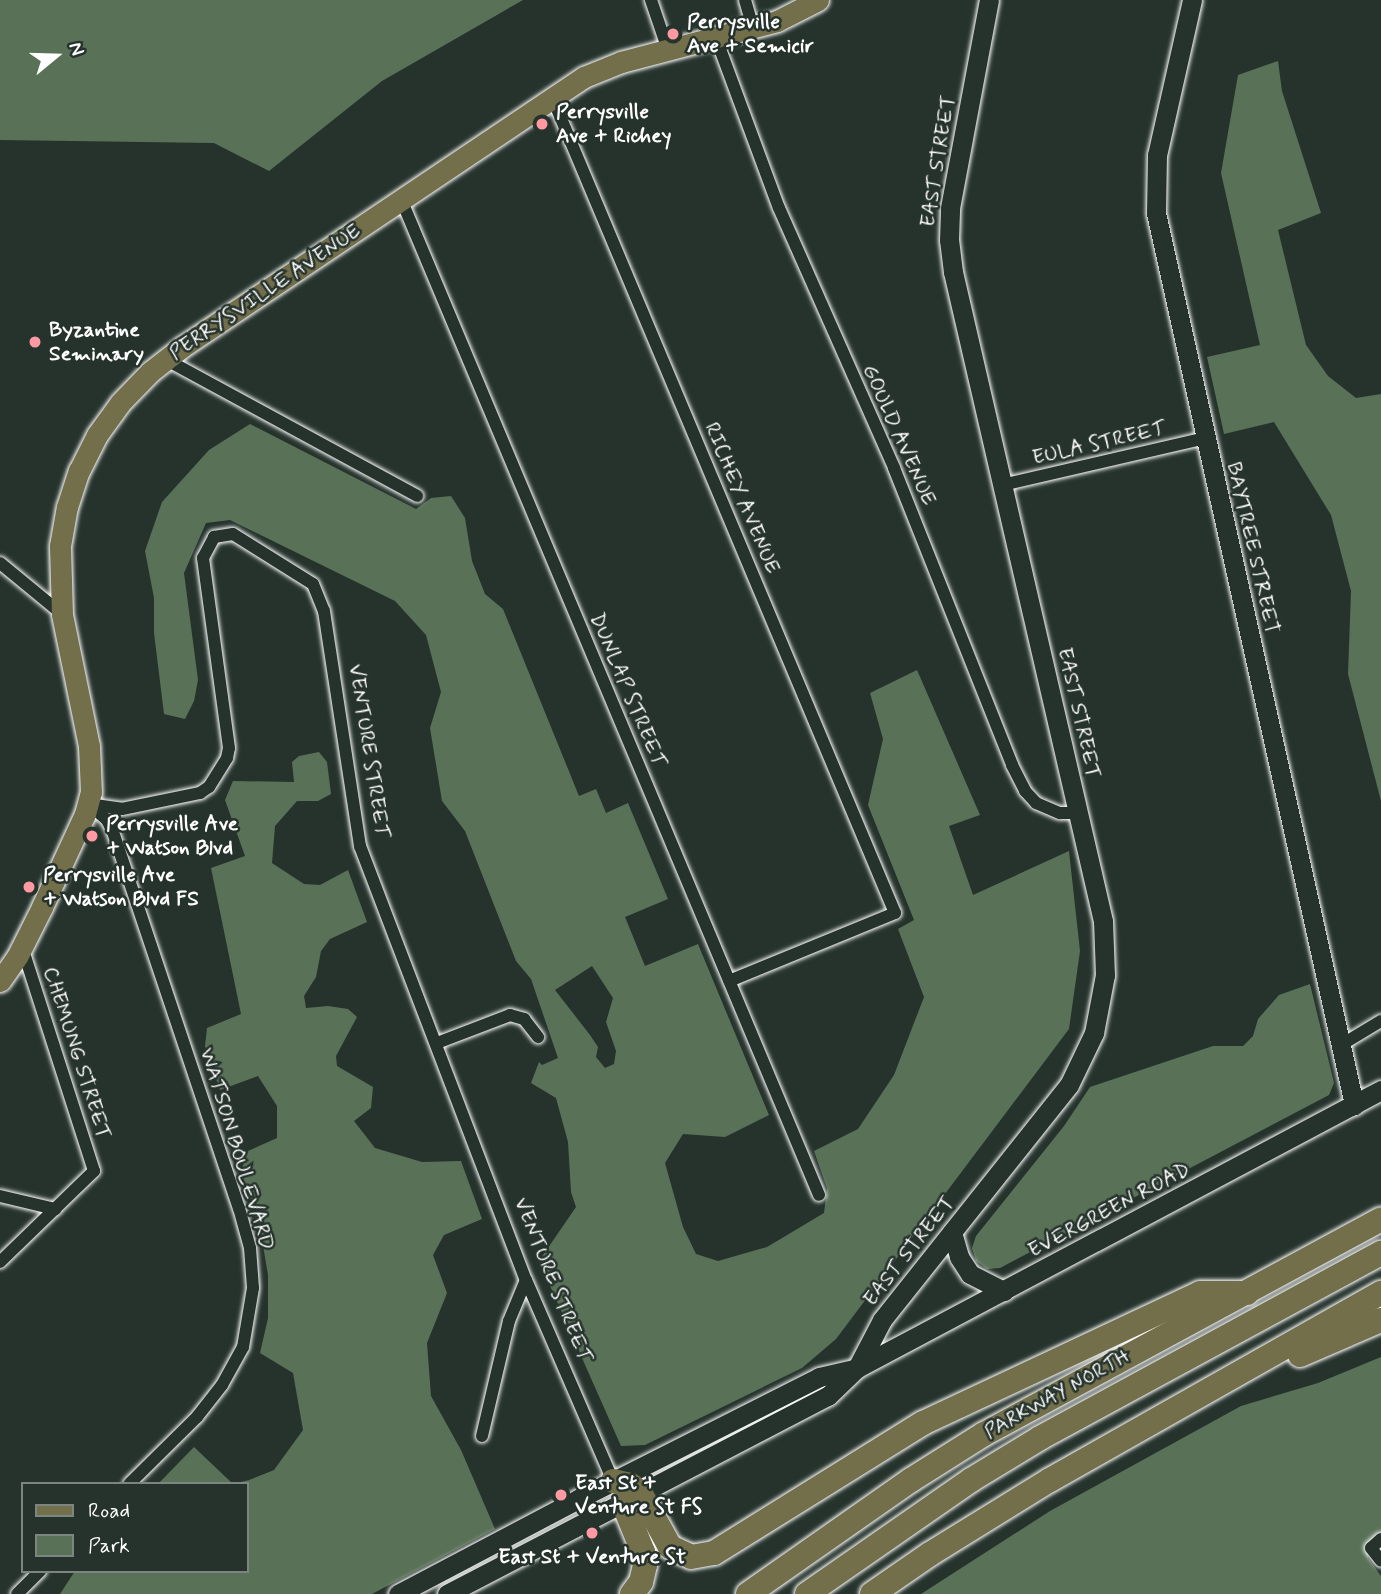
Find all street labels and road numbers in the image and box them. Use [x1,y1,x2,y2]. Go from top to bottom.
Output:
street label: EAST STREET [915,92,961,230]
street label: PERRYSVILLE AVENUE [163,218,367,366]
street label: GOULD AVENUE [856,360,942,510]
street label: EULA STREET [1029,415,1169,471]
street label: RICHEY AVENUE [698,417,786,579]
street label: BAYTREE STREET [1221,459,1285,637]
street label: DUNLAP STREET [584,608,672,772]
street label: EAST STREET [1051,644,1107,782]
street label: VENTURE STREET [343,662,395,840]
street label: CHEMUNG STREET [37,963,117,1143]
street label: WATSON BOULEVARD [194,1046,280,1252]
street label: EVERGREEN ROAD [1025,1157,1193,1263]
street label: EAST STREET [857,1190,961,1312]
street label: VENTURE STREET [508,1193,598,1367]
street label: PARKWAY NORTH [979,1343,1135,1445]

